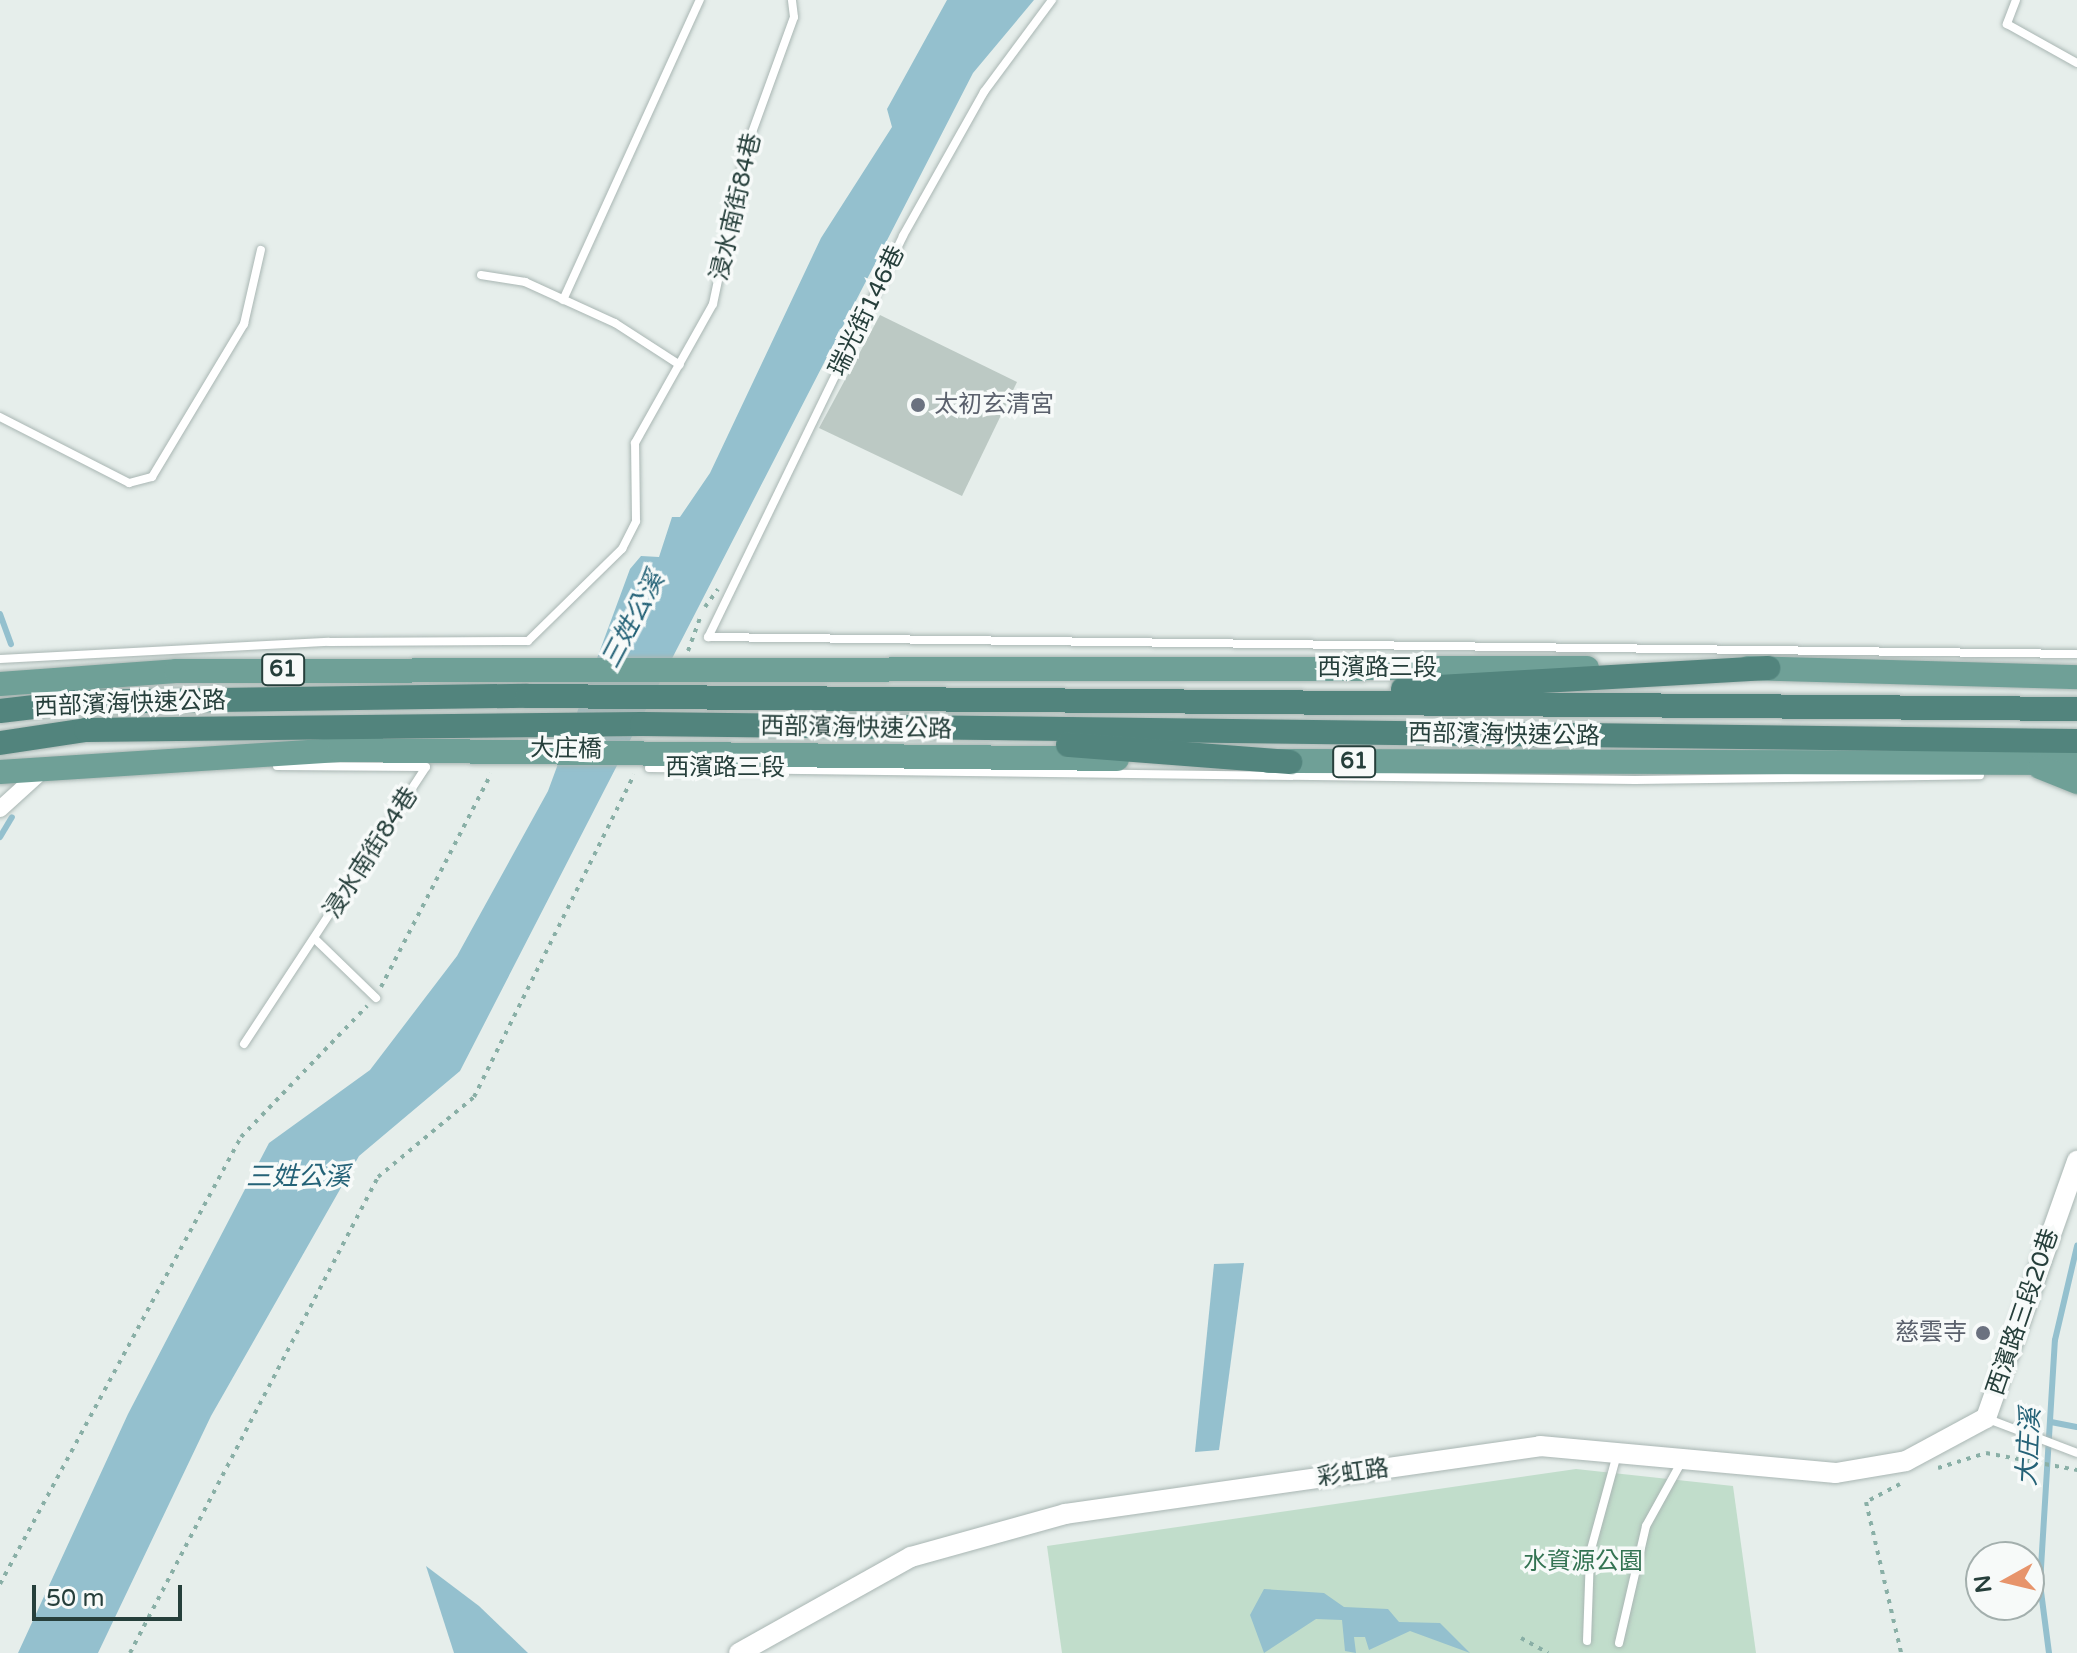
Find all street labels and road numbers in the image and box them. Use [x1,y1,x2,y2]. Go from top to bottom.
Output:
street label: 浸水南街84巷 [705,131,767,283]
street label: 瑞光街146巷 [823,241,911,381]
road number: 61 [261,652,305,688]
street label: 西濱路三段 [1317,654,1437,682]
street label: 西部濱海快速公路 [34,686,226,722]
street label: 西部濱海快速公路 [760,712,952,744]
street label: 西部濱海快速公路 [1408,719,1600,751]
street label: 大庄橋 [530,734,602,764]
road number: 61 [1332,744,1376,780]
street label: 西濱路三段 [665,754,785,782]
street label: 浸水南街84巷 [318,782,424,924]
street label: 西濱路三段20巷 [1981,1225,2065,1399]
street label: 彩虹路 [1315,1454,1391,1492]

